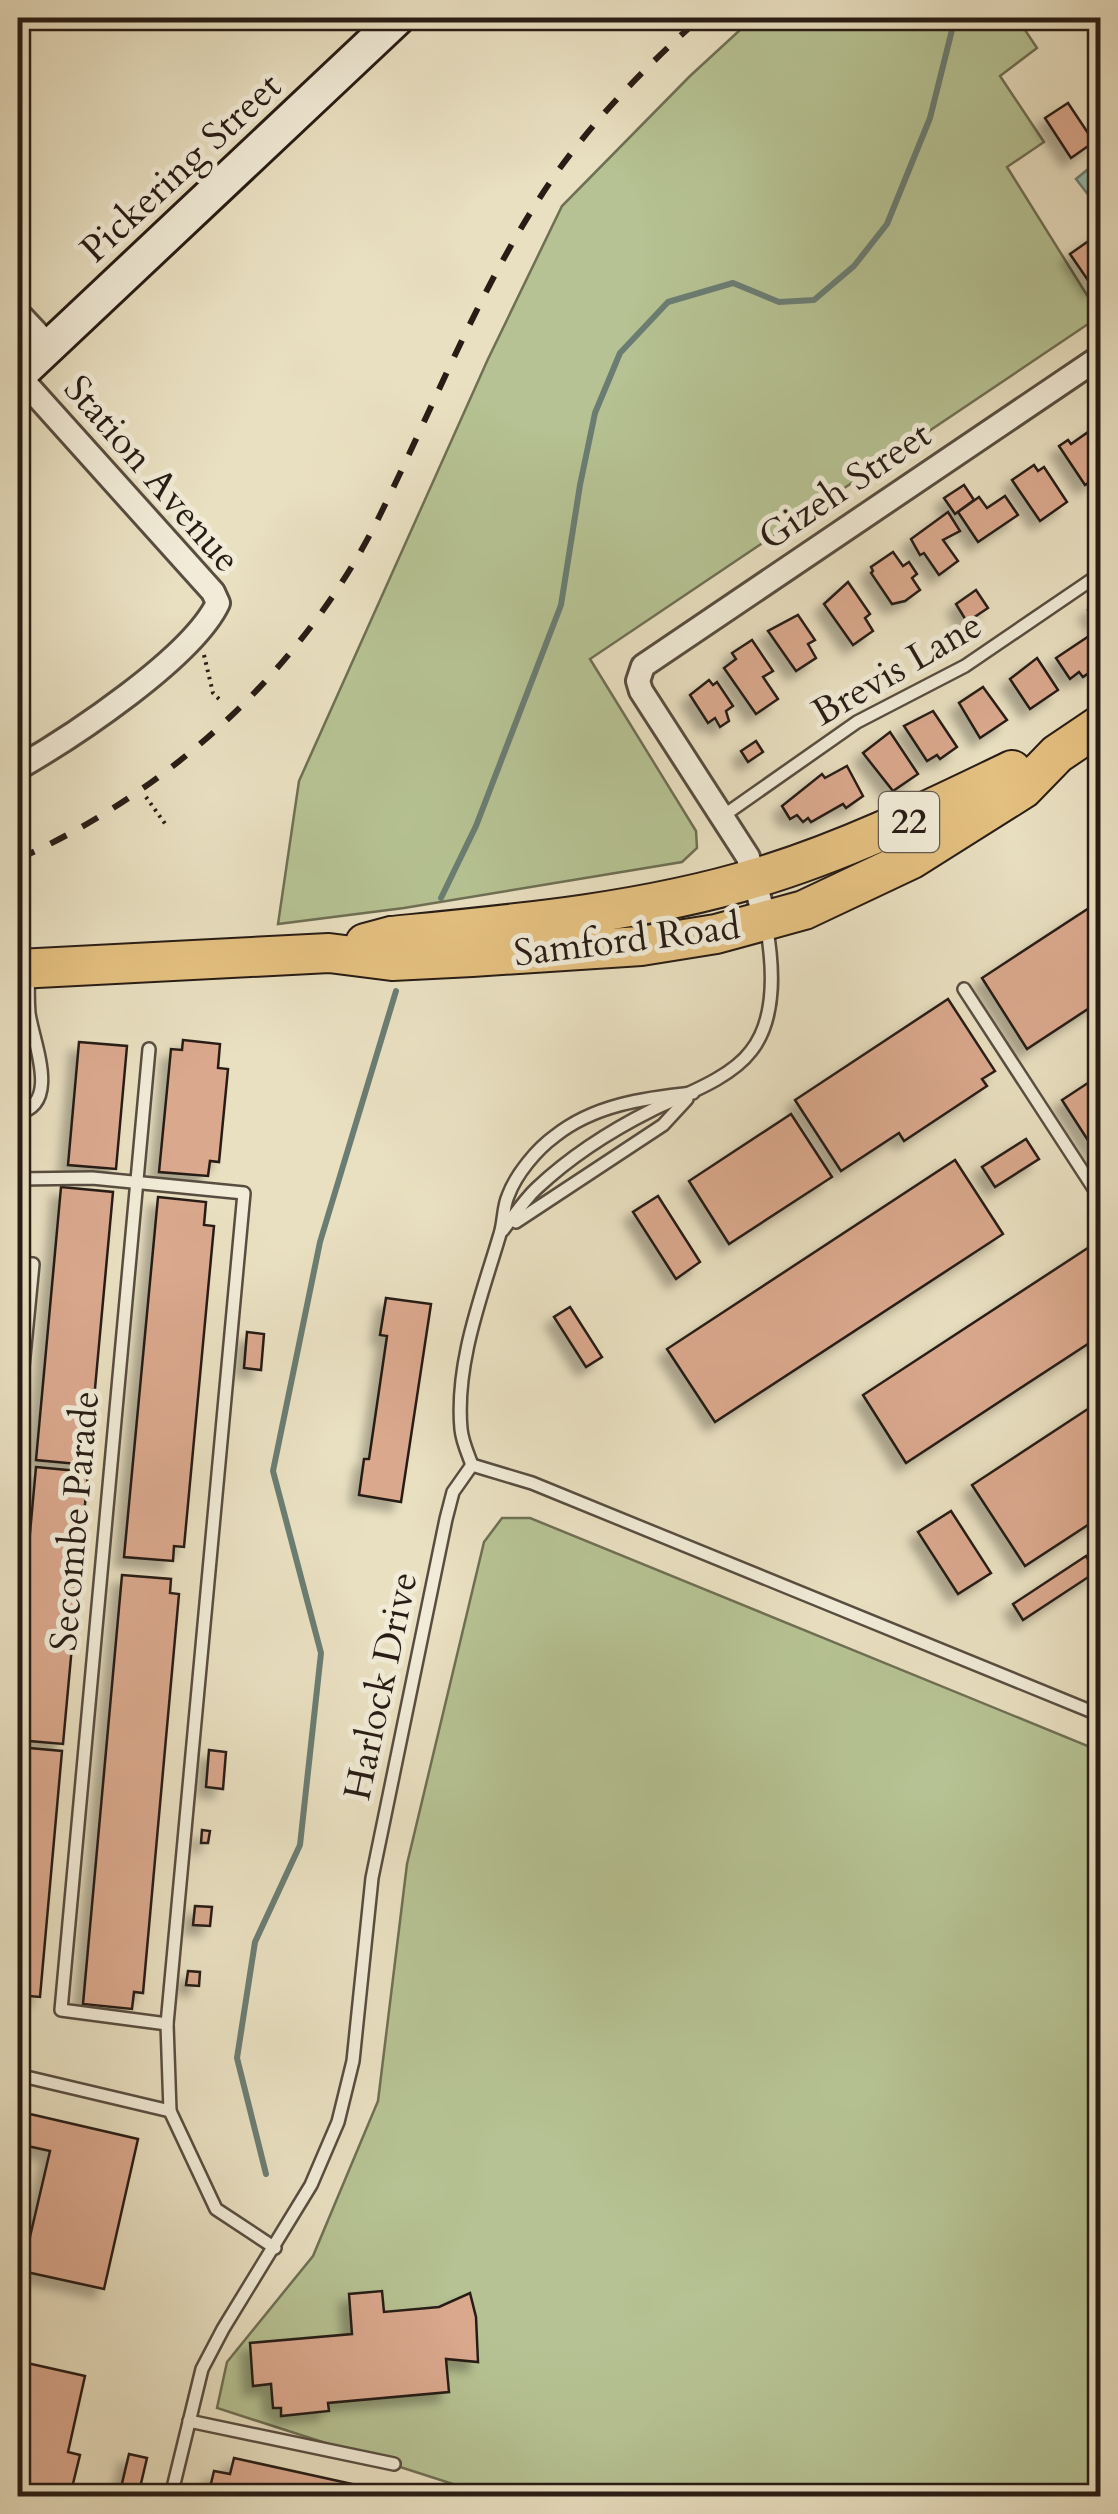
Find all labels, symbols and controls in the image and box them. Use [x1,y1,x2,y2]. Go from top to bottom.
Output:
street label: Pickering Street [69,61,293,275]
street label: Station Avenue [52,364,252,584]
street label: Gizeh Street [749,409,941,563]
street label: Brevis Lane [803,599,991,739]
road number: 22 [879,792,939,852]
street label: Samford Road [511,900,743,980]
street label: Secombe Parade [38,1389,112,1653]
street label: Harlock Drive [331,1567,431,1805]

